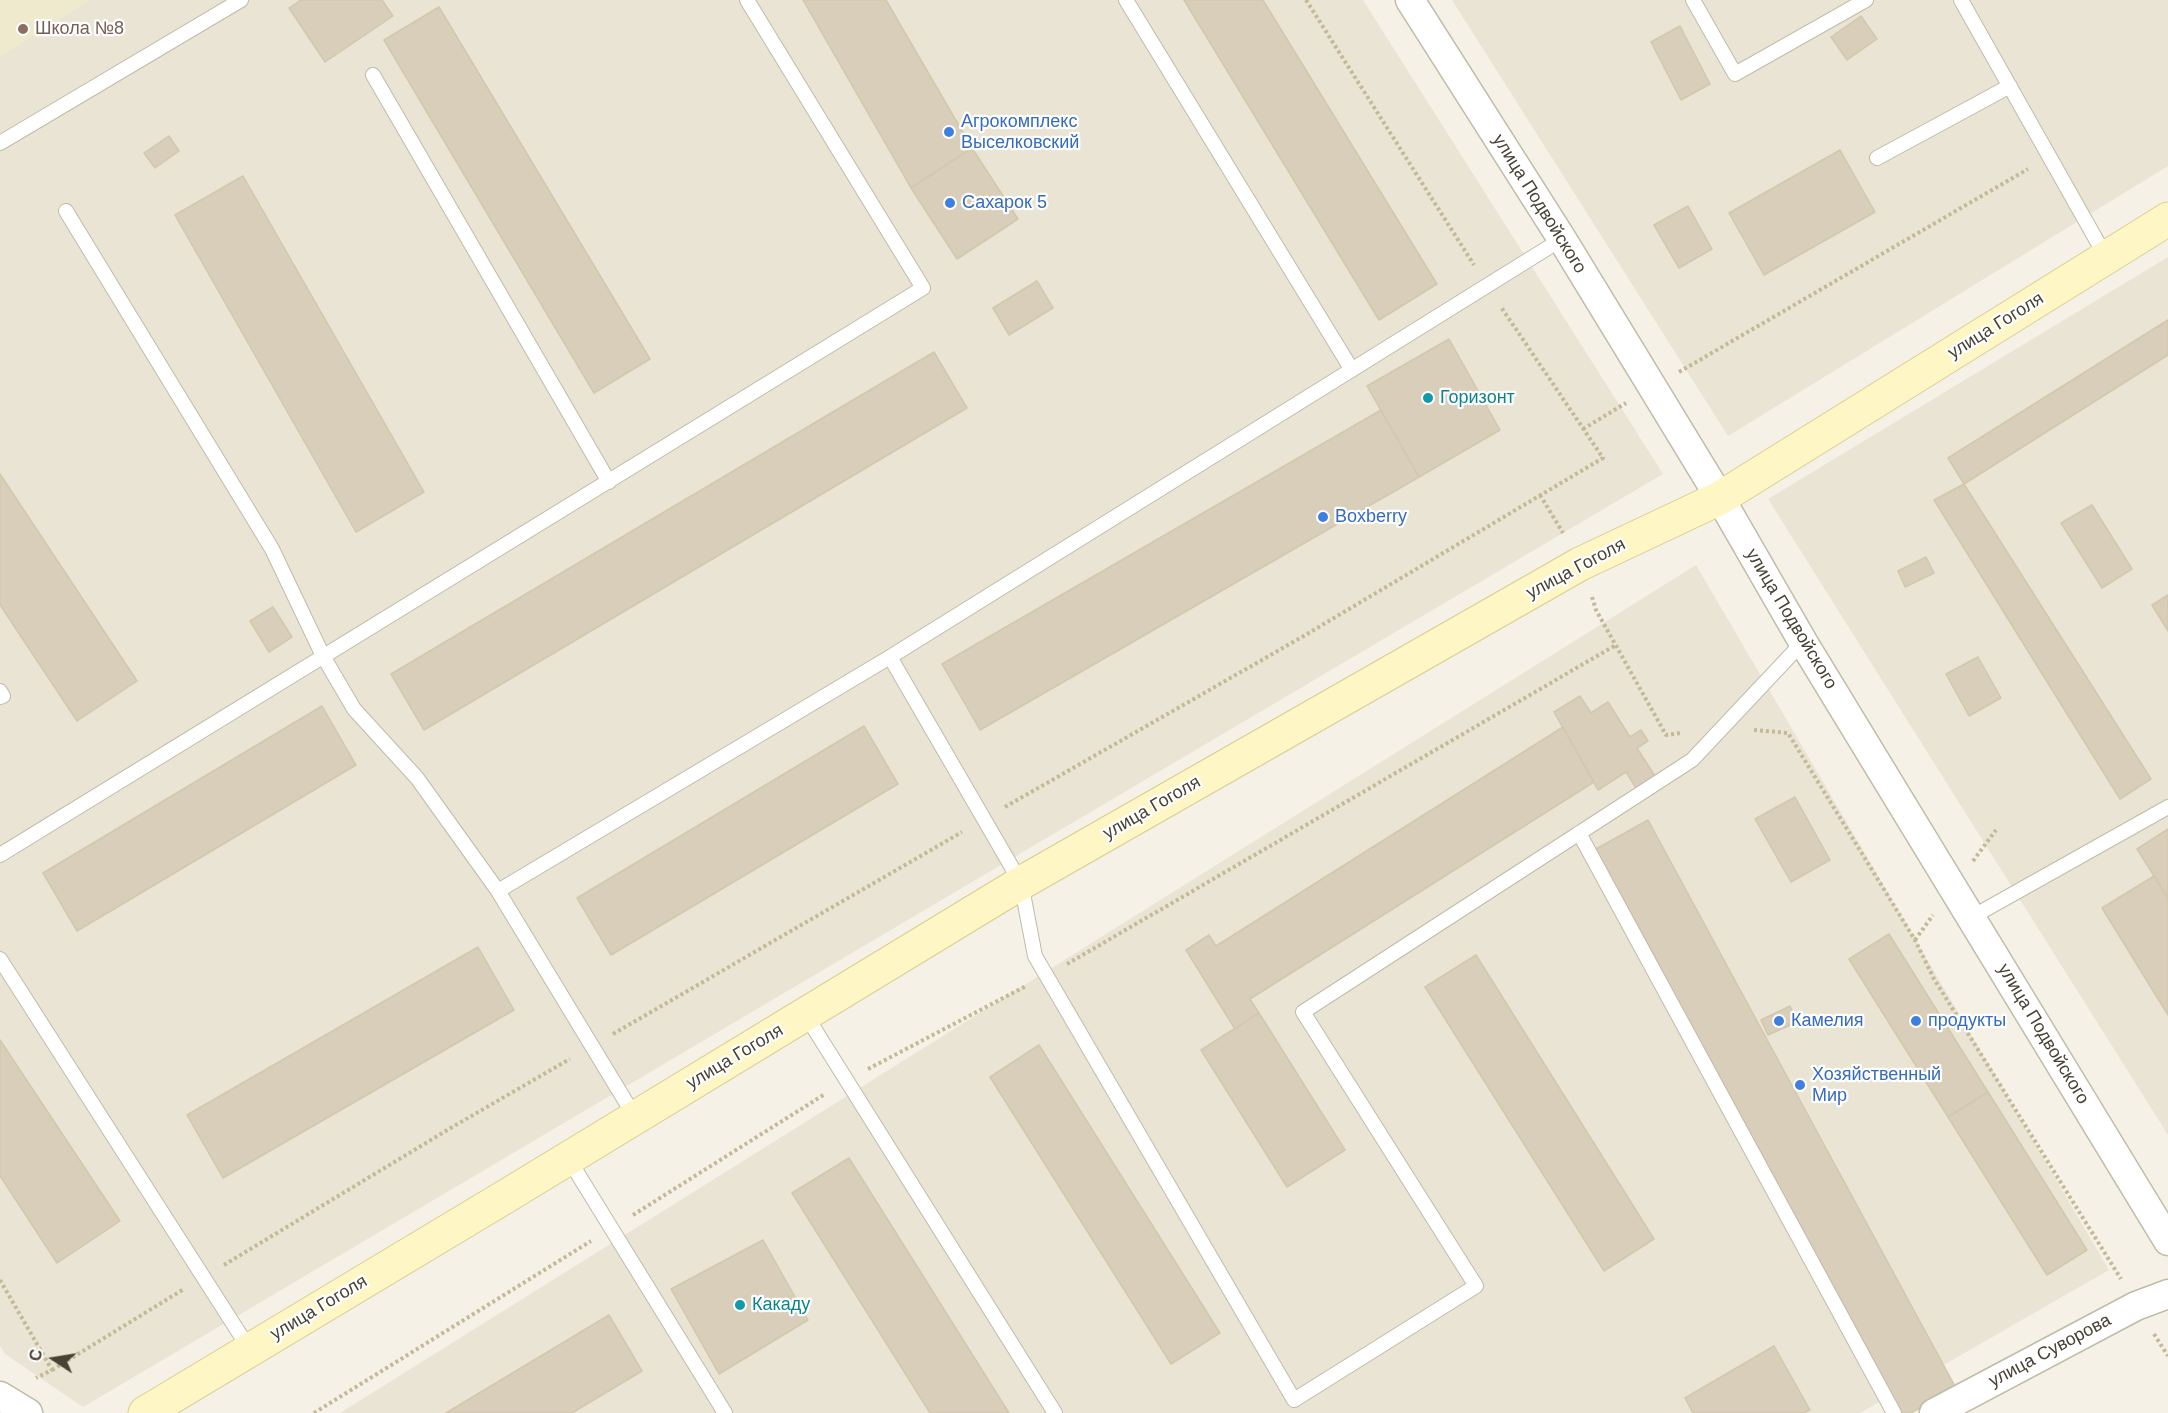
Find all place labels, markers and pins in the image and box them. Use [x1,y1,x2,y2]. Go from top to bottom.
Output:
place label: Школа №8 [35,18,124,40]
marker: Школа №8 [16,22,30,36]
place label: Агрокомплекс Выселковский [961,111,1079,154]
marker: Агрокомплекс Выселковский [942,125,956,139]
place label: Сахарок 5 [962,192,1047,214]
marker: Сахарок 5 [943,196,957,210]
place label: Горизонт [1440,387,1515,409]
marker: Горизонт [1421,391,1435,405]
place label: Boxberry [1335,506,1407,528]
marker: Boxberry [1316,510,1330,524]
place label: Камелия [1791,1010,1864,1032]
place label: продукты [1928,1010,2006,1032]
marker: Камелия [1772,1014,1786,1028]
marker: продукты [1909,1014,1923,1028]
place label: Хозяйственный Мир [1812,1064,1941,1106]
marker: Хозяйственный Мир [1793,1078,1807,1092]
place label: Какаду [752,1294,810,1316]
marker: Какаду [733,1298,747,1312]

